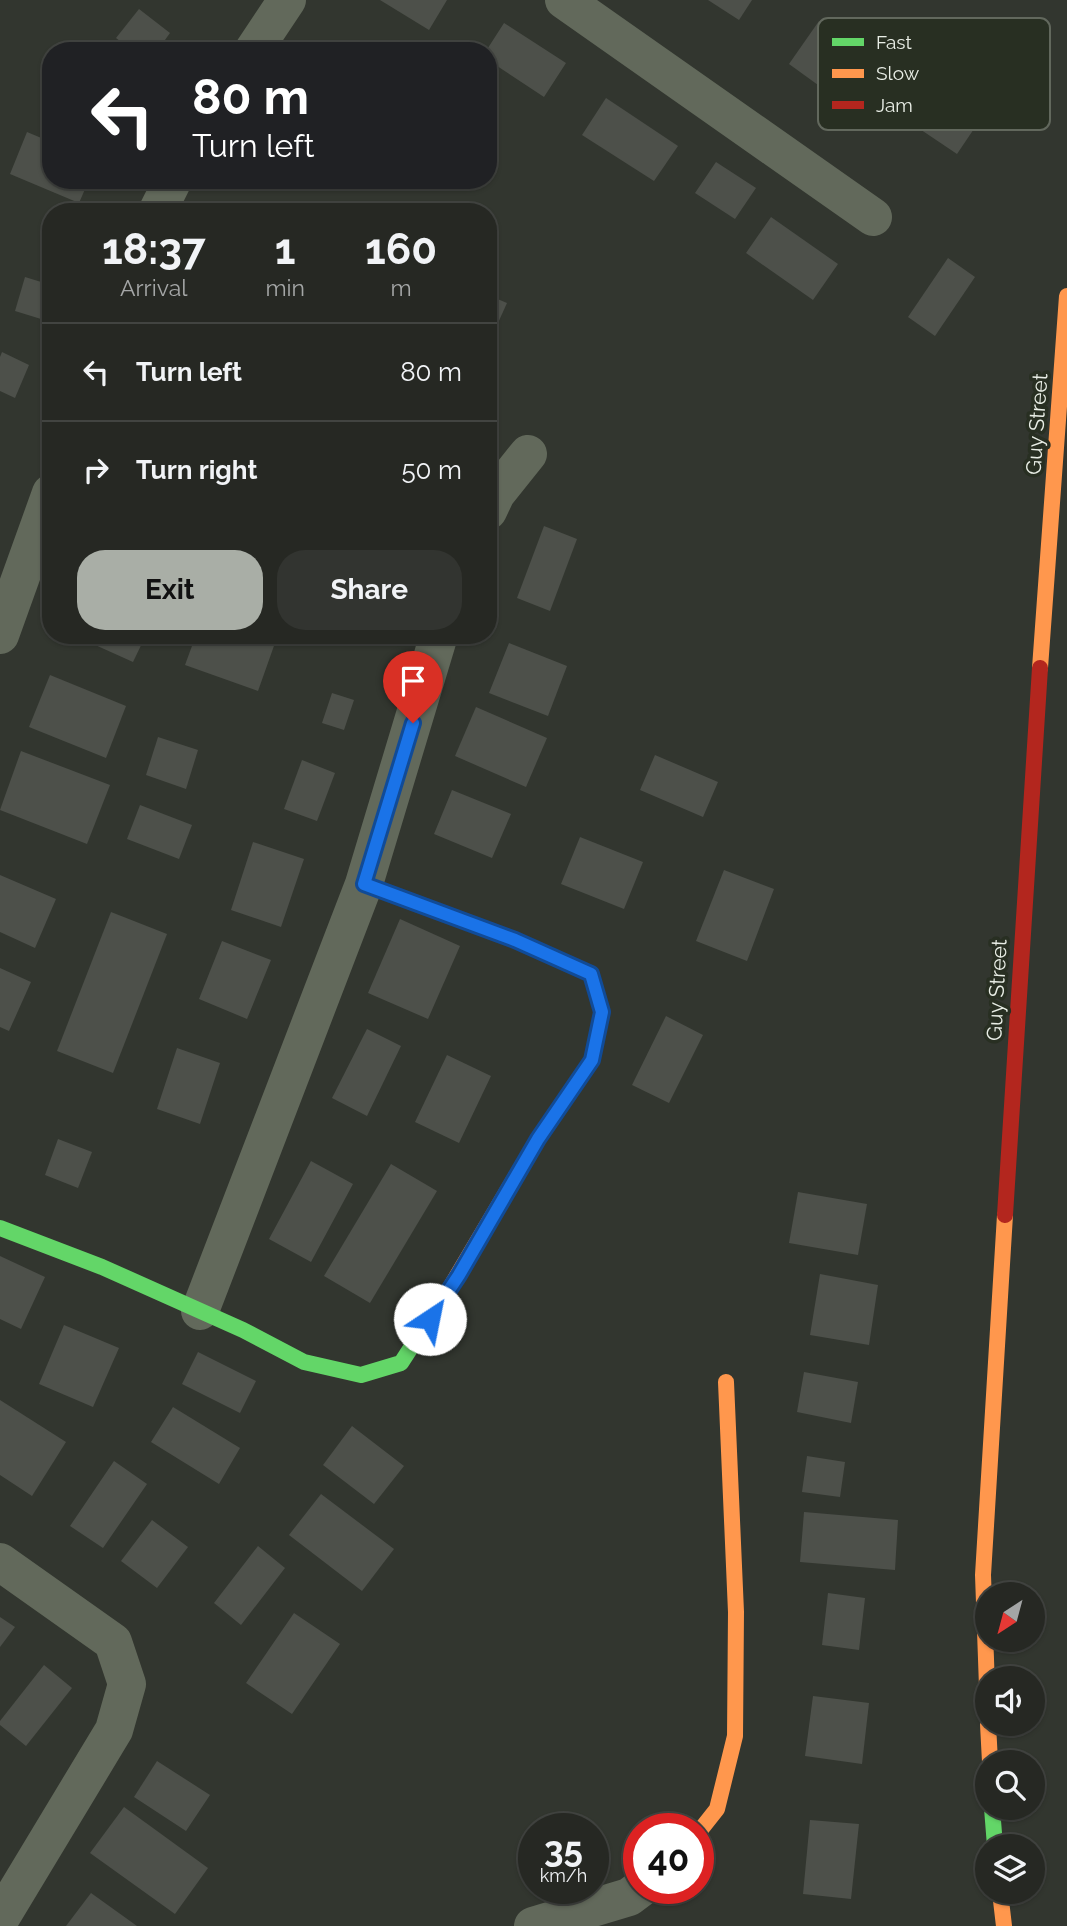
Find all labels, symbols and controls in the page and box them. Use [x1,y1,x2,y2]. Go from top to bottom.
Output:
legend [818,18,1050,130]
text: Fast [876,31,912,53]
text: Slow [876,62,920,84]
text: 80 m [192,68,309,125]
icon: left [77,70,168,161]
text: Jam [876,94,913,116]
text: Turn left [192,127,314,164]
text: 18:37 [102,225,205,274]
text: 1 [275,225,296,274]
text: 160 [365,225,437,274]
text: Arrival [120,274,187,301]
text: min [265,274,305,301]
text: m [390,274,412,301]
icon: left [77,353,115,391]
text: Turn left [136,357,242,387]
text: 80 m [400,357,462,387]
street label: Guy Street [1020,372,1053,476]
icon: right [77,451,115,489]
text: Turn right [136,455,257,485]
text: 50 m [401,455,462,485]
button: Exit [77,550,263,630]
button: Share [277,550,462,630]
pin [383,651,443,723]
icon: arrive [394,662,432,700]
street label: Guy Street [981,938,1012,1042]
position arrow [393,1282,467,1356]
north arrow [975,1582,1045,1652]
map controls [975,1582,1045,1904]
button: sound [975,1666,1045,1736]
button: search [975,1750,1045,1820]
speed limit sign: 40 [623,1813,714,1904]
text: 35 [544,1829,583,1870]
button: layers [975,1834,1045,1904]
text: km/h [540,1865,587,1886]

